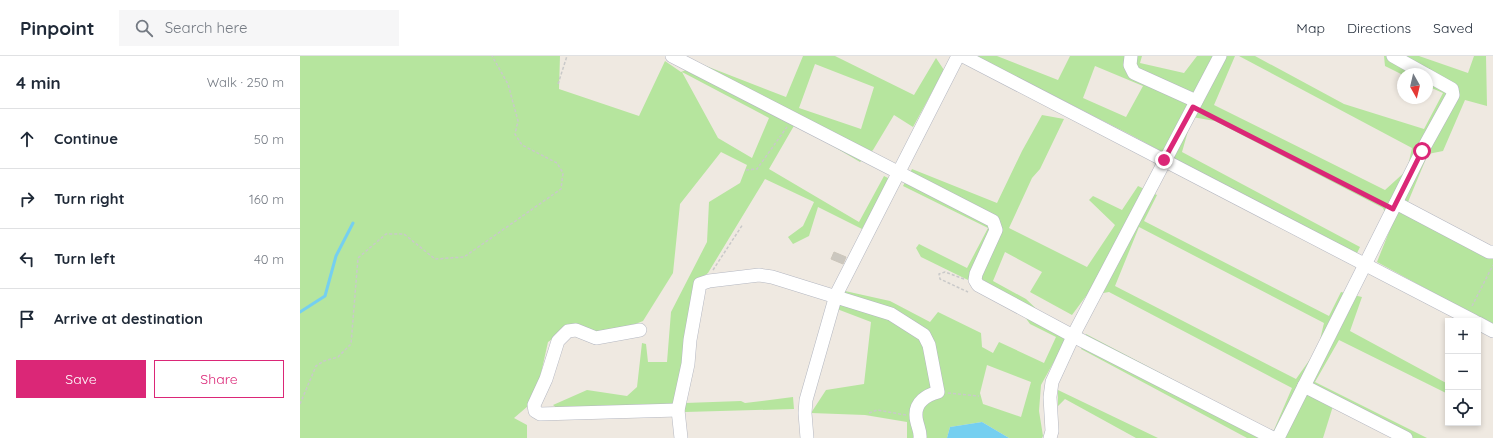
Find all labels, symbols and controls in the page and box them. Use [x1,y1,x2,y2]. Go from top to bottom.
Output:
search box [119,10,399,46]
text: Pinpoint [20,16,95,40]
icon: search [133,17,155,39]
text: Search here [165,18,247,37]
text: Map [1296,19,1325,37]
text: Directions [1347,19,1411,37]
text: Saved [1433,19,1473,37]
north arrow [1397,68,1433,104]
text: 4 min [16,72,61,93]
text: Walk · 250 m [207,74,284,90]
icon: ahead [16,128,38,150]
text: Continue [54,129,118,148]
text: 50 m [254,131,284,147]
route start [1413,142,1431,160]
route end [1155,151,1173,169]
icon: right [16,188,38,210]
text: Turn right [54,189,125,208]
text: 160 m [249,191,284,207]
icon: left [16,248,38,270]
text: Turn left [54,249,116,268]
text: 40 m [254,251,284,267]
icon: arrive [16,308,38,330]
text: Arrive at destination [54,309,203,328]
map controls [1445,318,1481,426]
button: + [1445,318,1481,354]
button: − [1445,354,1481,390]
button: Save [16,360,146,398]
button: Share [154,360,284,398]
button: locate [1445,390,1481,426]

